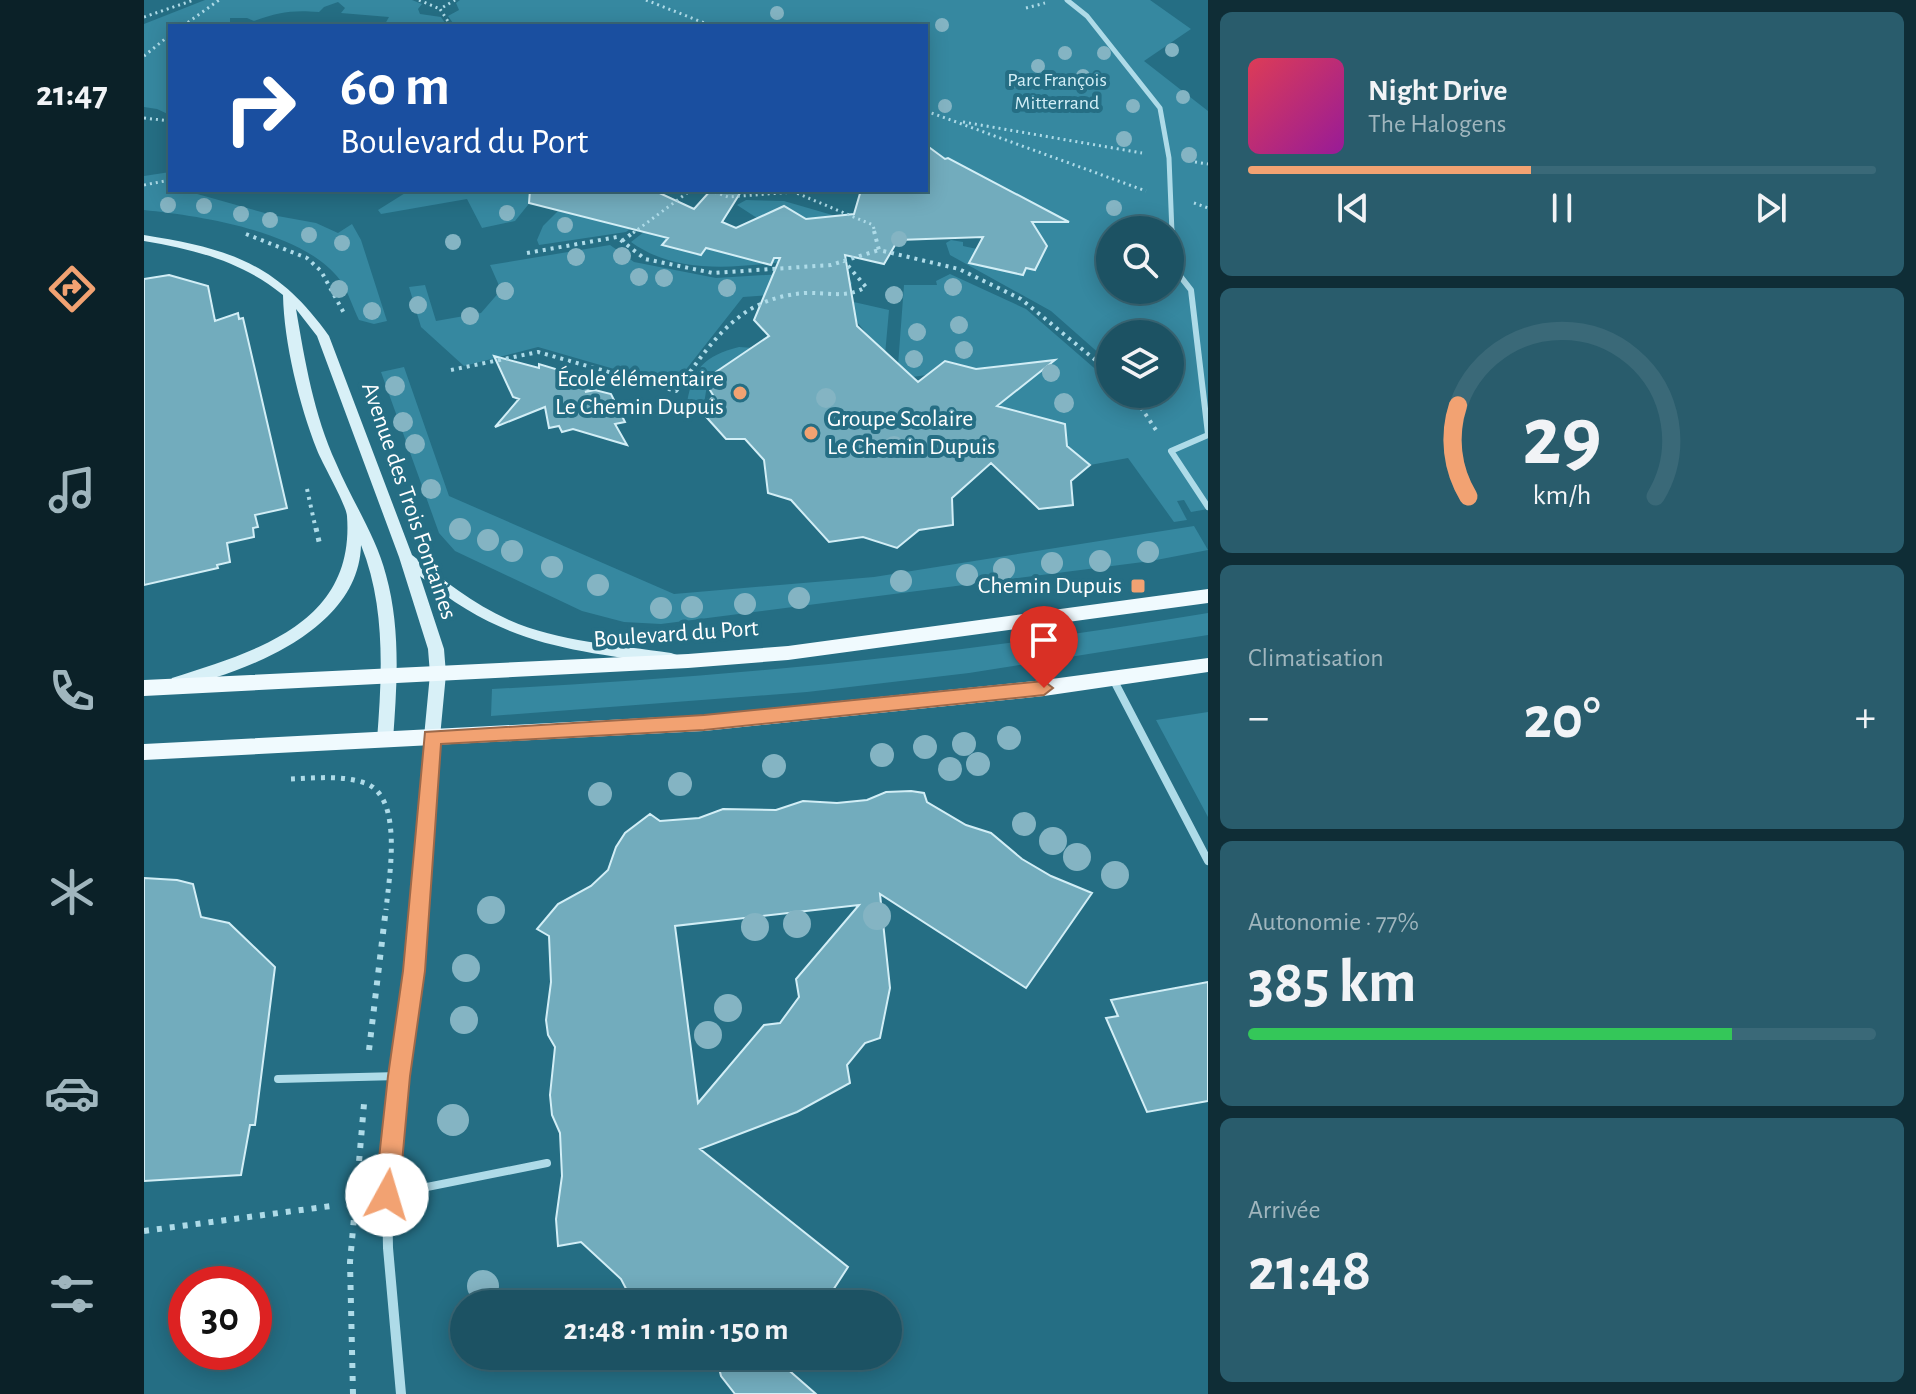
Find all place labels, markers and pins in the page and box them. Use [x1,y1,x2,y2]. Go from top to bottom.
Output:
place label: École élémentaire Le Chemin Dupuis [555,365,724,419]
marker: École élémentaire Le Chemin Dupuis [731,384,749,402]
place label: Groupe Scolaire Le Chemin Dupuis [827,407,996,459]
marker: Groupe Scolaire Le Chemin Dupuis [802,424,820,442]
place label: Chemin Dupuis [978,574,1122,598]
marker: Chemin Dupuis [1129,577,1147,595]
pin [1010,606,1078,688]

